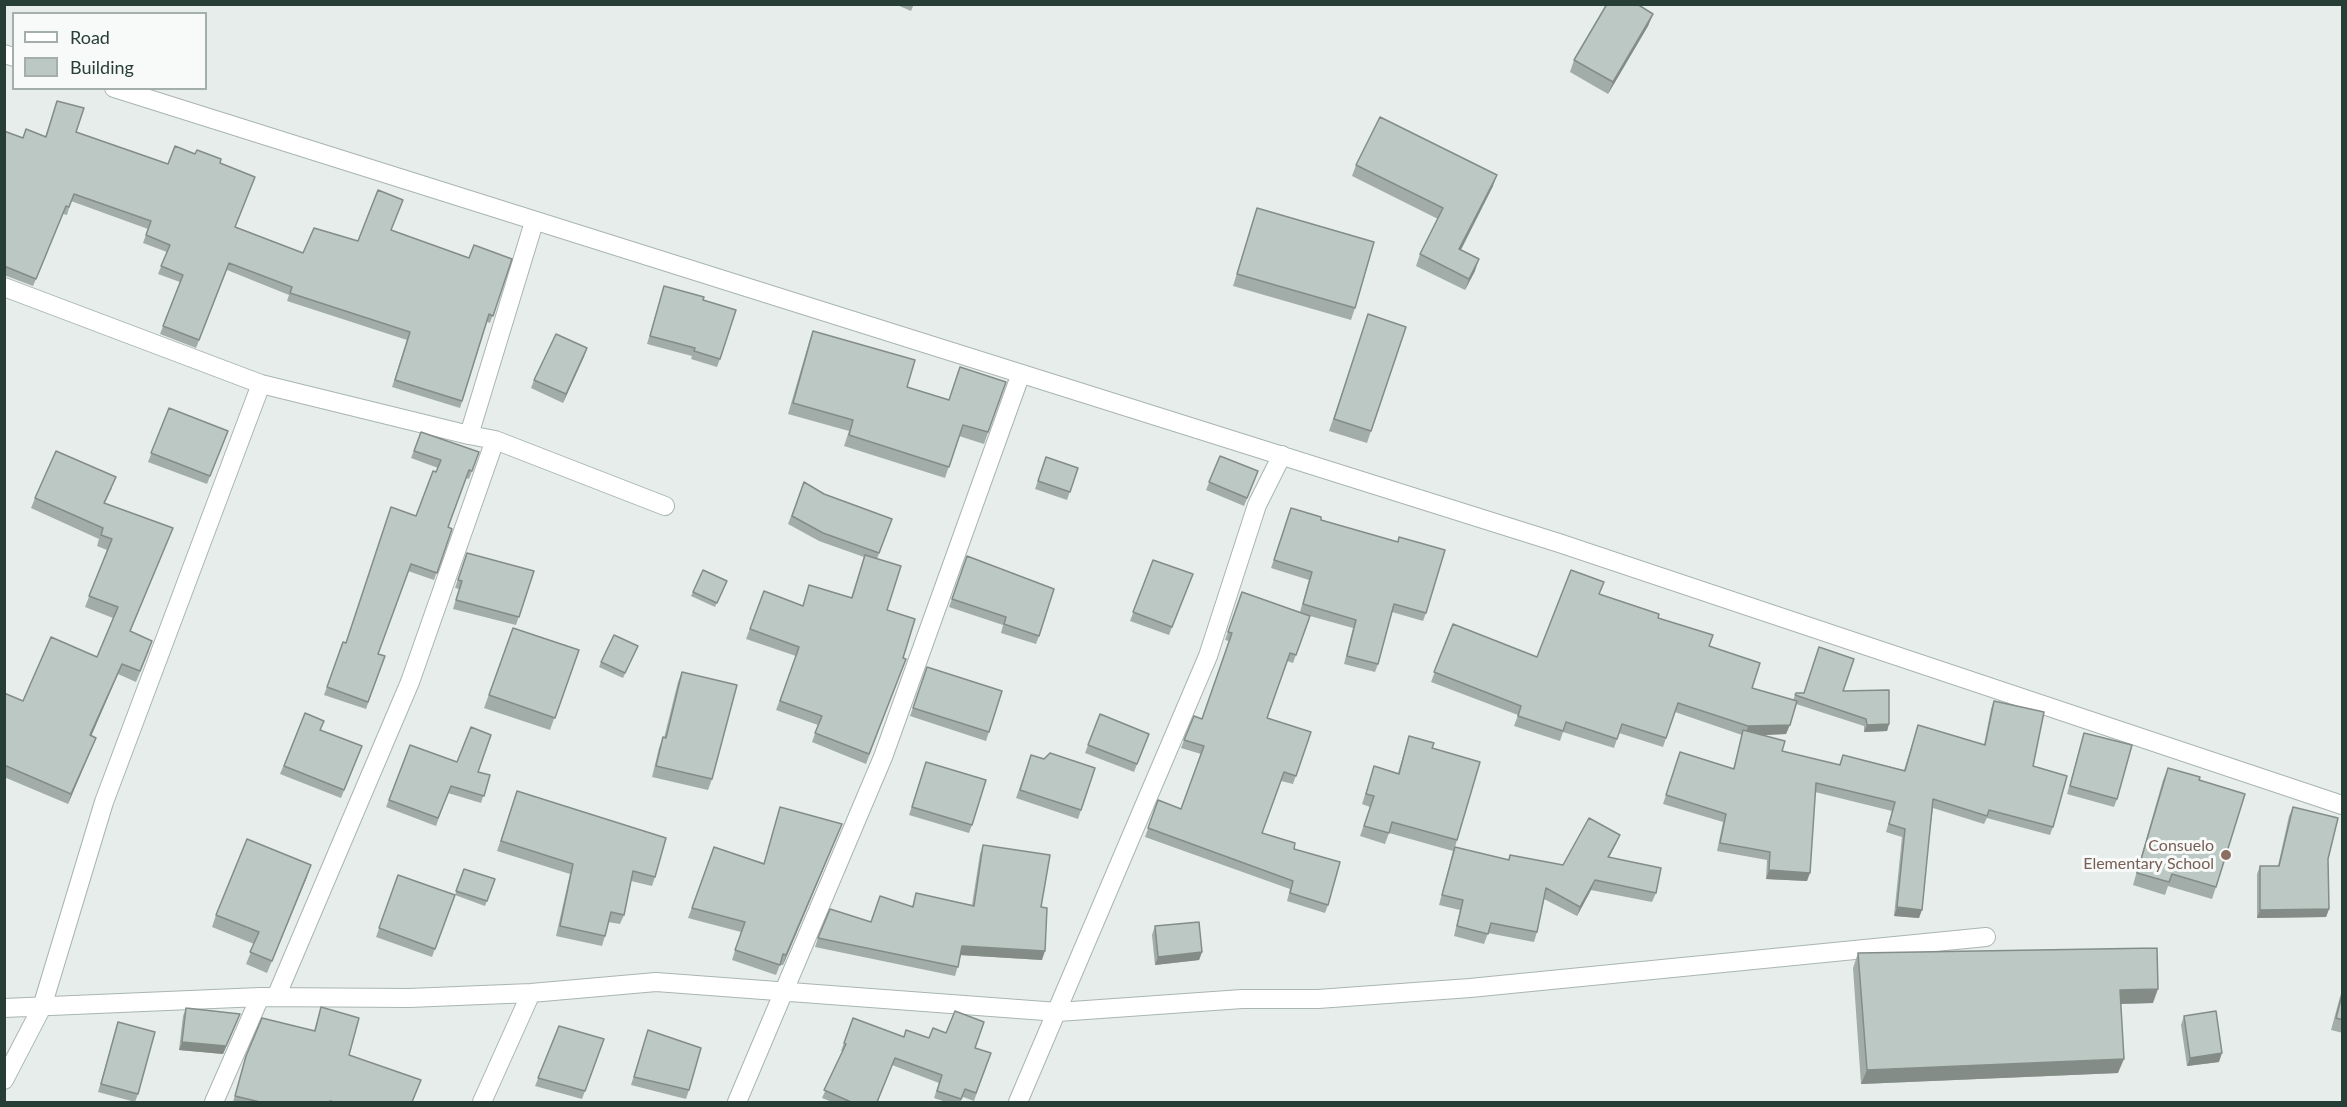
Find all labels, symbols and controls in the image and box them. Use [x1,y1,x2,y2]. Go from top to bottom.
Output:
legend [12,12,207,90]
text: Road [70,26,110,48]
text: Building [70,56,134,78]
place label: Consuelo Elementary School [2083,836,2214,874]
marker: Consuelo Elementary School [2219,848,2233,862]

